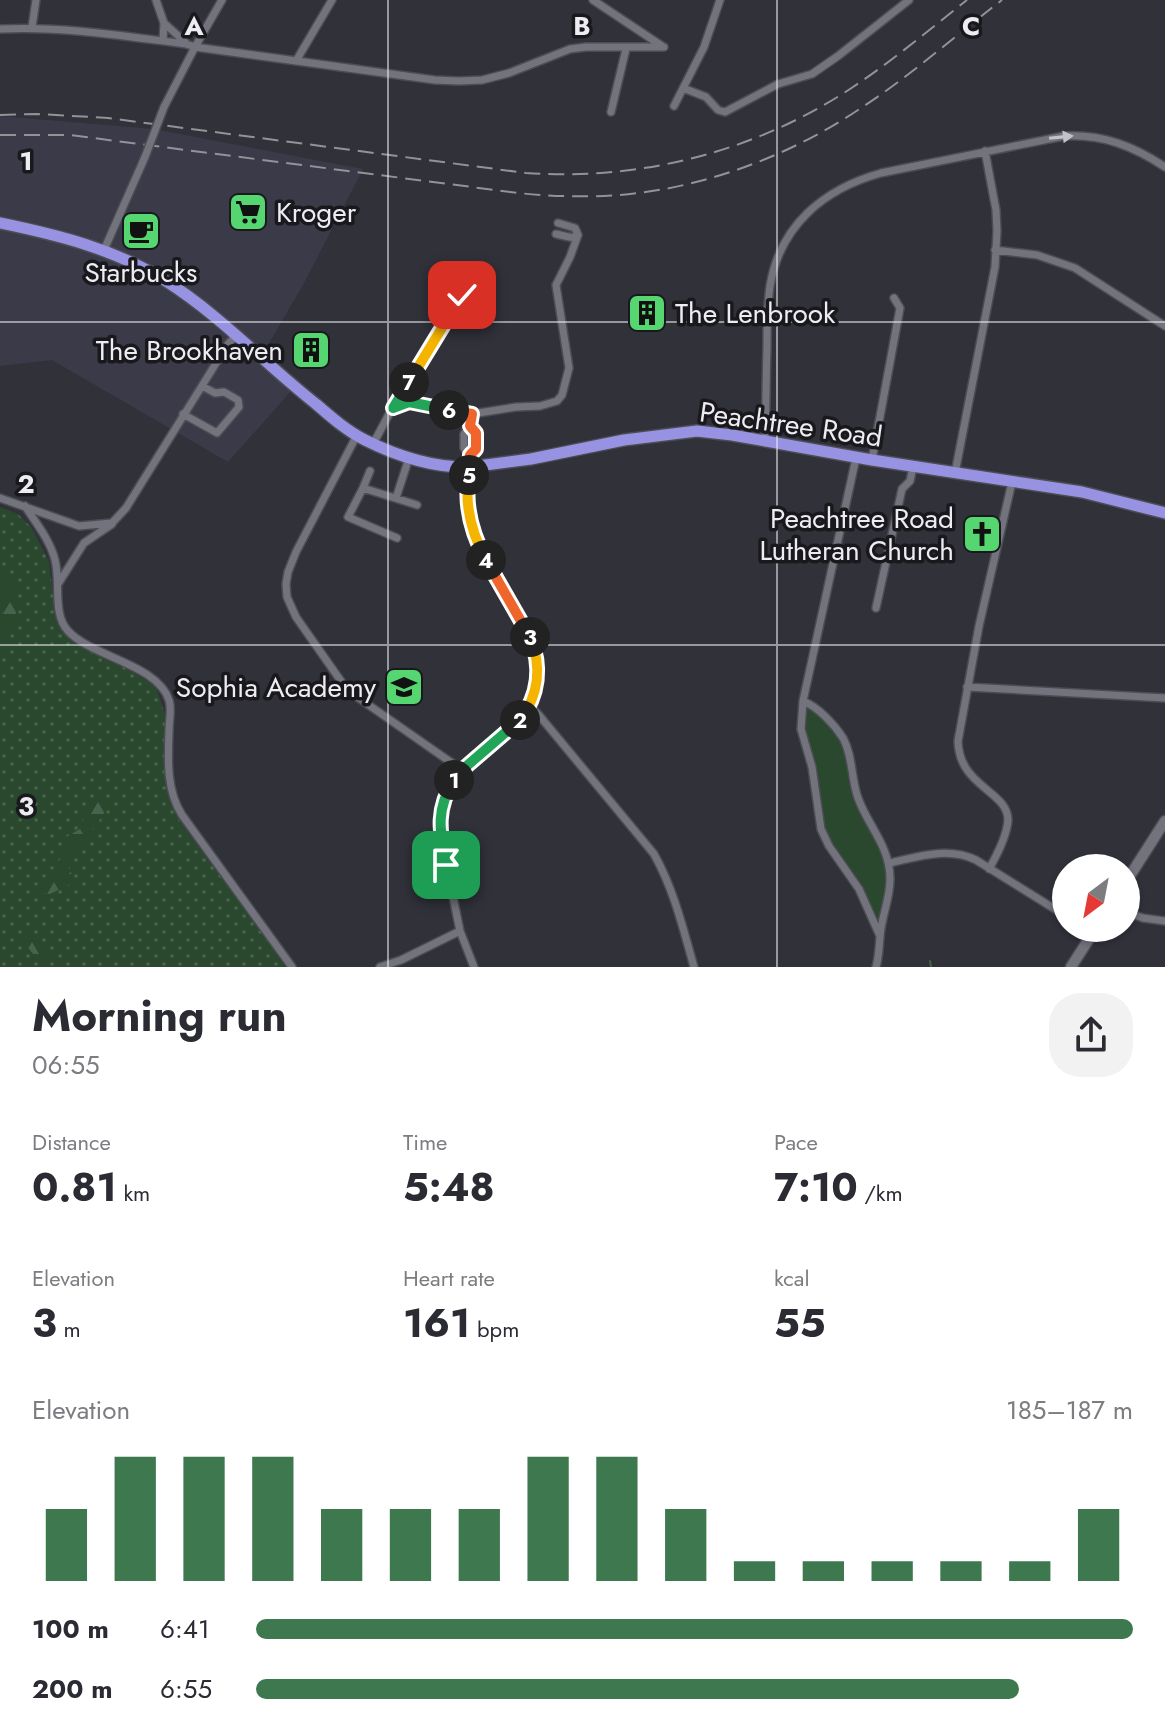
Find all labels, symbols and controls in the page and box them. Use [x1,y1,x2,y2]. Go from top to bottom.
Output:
text: A [183,7,204,45]
text: B [573,7,591,45]
text: C [962,7,980,45]
one-way arrow [1049,130,1074,143]
text: 1 [19,142,33,180]
supermarket icon: Kroger [227,191,269,233]
place label: Kroger [276,192,357,233]
cafe icon: Starbucks [120,210,162,252]
place label: Starbucks [85,252,197,293]
pin [428,261,496,329]
icon: check [440,273,484,317]
building icon: The Lenbrook [626,292,668,334]
place label: The Lenbrook [675,293,836,334]
building icon: The Brookhaven [290,329,332,371]
place label: The Brookhaven [96,330,283,371]
pin: 7 [389,362,429,402]
text: 7 [402,366,416,398]
pin: 6 [429,390,469,430]
street label: Peachtree Road [697,391,885,458]
text: 6 [442,394,456,426]
pin: 5 [449,455,489,495]
text: 5 [462,459,476,491]
text: 2 [17,465,35,503]
place label: Peachtree Road Lutheran Church [759,498,954,571]
church icon: Peachtree Road Lutheran Church [961,513,1003,555]
pin: 4 [466,540,506,580]
text: 4 [478,544,494,576]
pin: 3 [510,617,550,657]
text: 3 [523,621,537,653]
school or university icon: Sophia Academy [383,666,425,708]
place label: Sophia Academy [176,667,377,708]
pin: 2 [500,700,540,740]
text: 2 [513,704,527,736]
pin: 1 [434,760,474,800]
text: 1 [448,764,460,796]
text: 3 [18,787,34,825]
pin [412,831,480,899]
icon: arrive [424,843,468,887]
north arrow [1052,854,1140,942]
map controls [1052,854,1140,942]
text: Morning run [32,984,287,1048]
button: share [1049,993,1133,1077]
text: 06:55 [32,1046,100,1084]
text: Distance [32,1126,111,1158]
text: Time [403,1126,447,1158]
text: Pace [774,1126,818,1158]
text: 0.81 [32,1158,117,1216]
text: 5:48 [403,1158,495,1216]
text: 7:10 [774,1158,858,1216]
text: km [117,1177,150,1209]
text: /km [858,1177,903,1209]
text: Elevation [32,1262,115,1294]
text: Heart rate [403,1262,495,1294]
text: kcal [774,1262,810,1294]
text: 3 [32,1294,57,1352]
text: 161 [403,1294,470,1352]
text: 55 [774,1294,826,1352]
text: m [57,1313,81,1345]
text: bpm [470,1313,519,1345]
text: Elevation [32,1391,130,1429]
text: 185–187 m [1006,1391,1133,1429]
text: 100 m [32,1610,109,1648]
text: 6:41 [160,1610,210,1648]
text: 200 m [32,1670,113,1708]
text: 6:55 [160,1670,212,1708]

